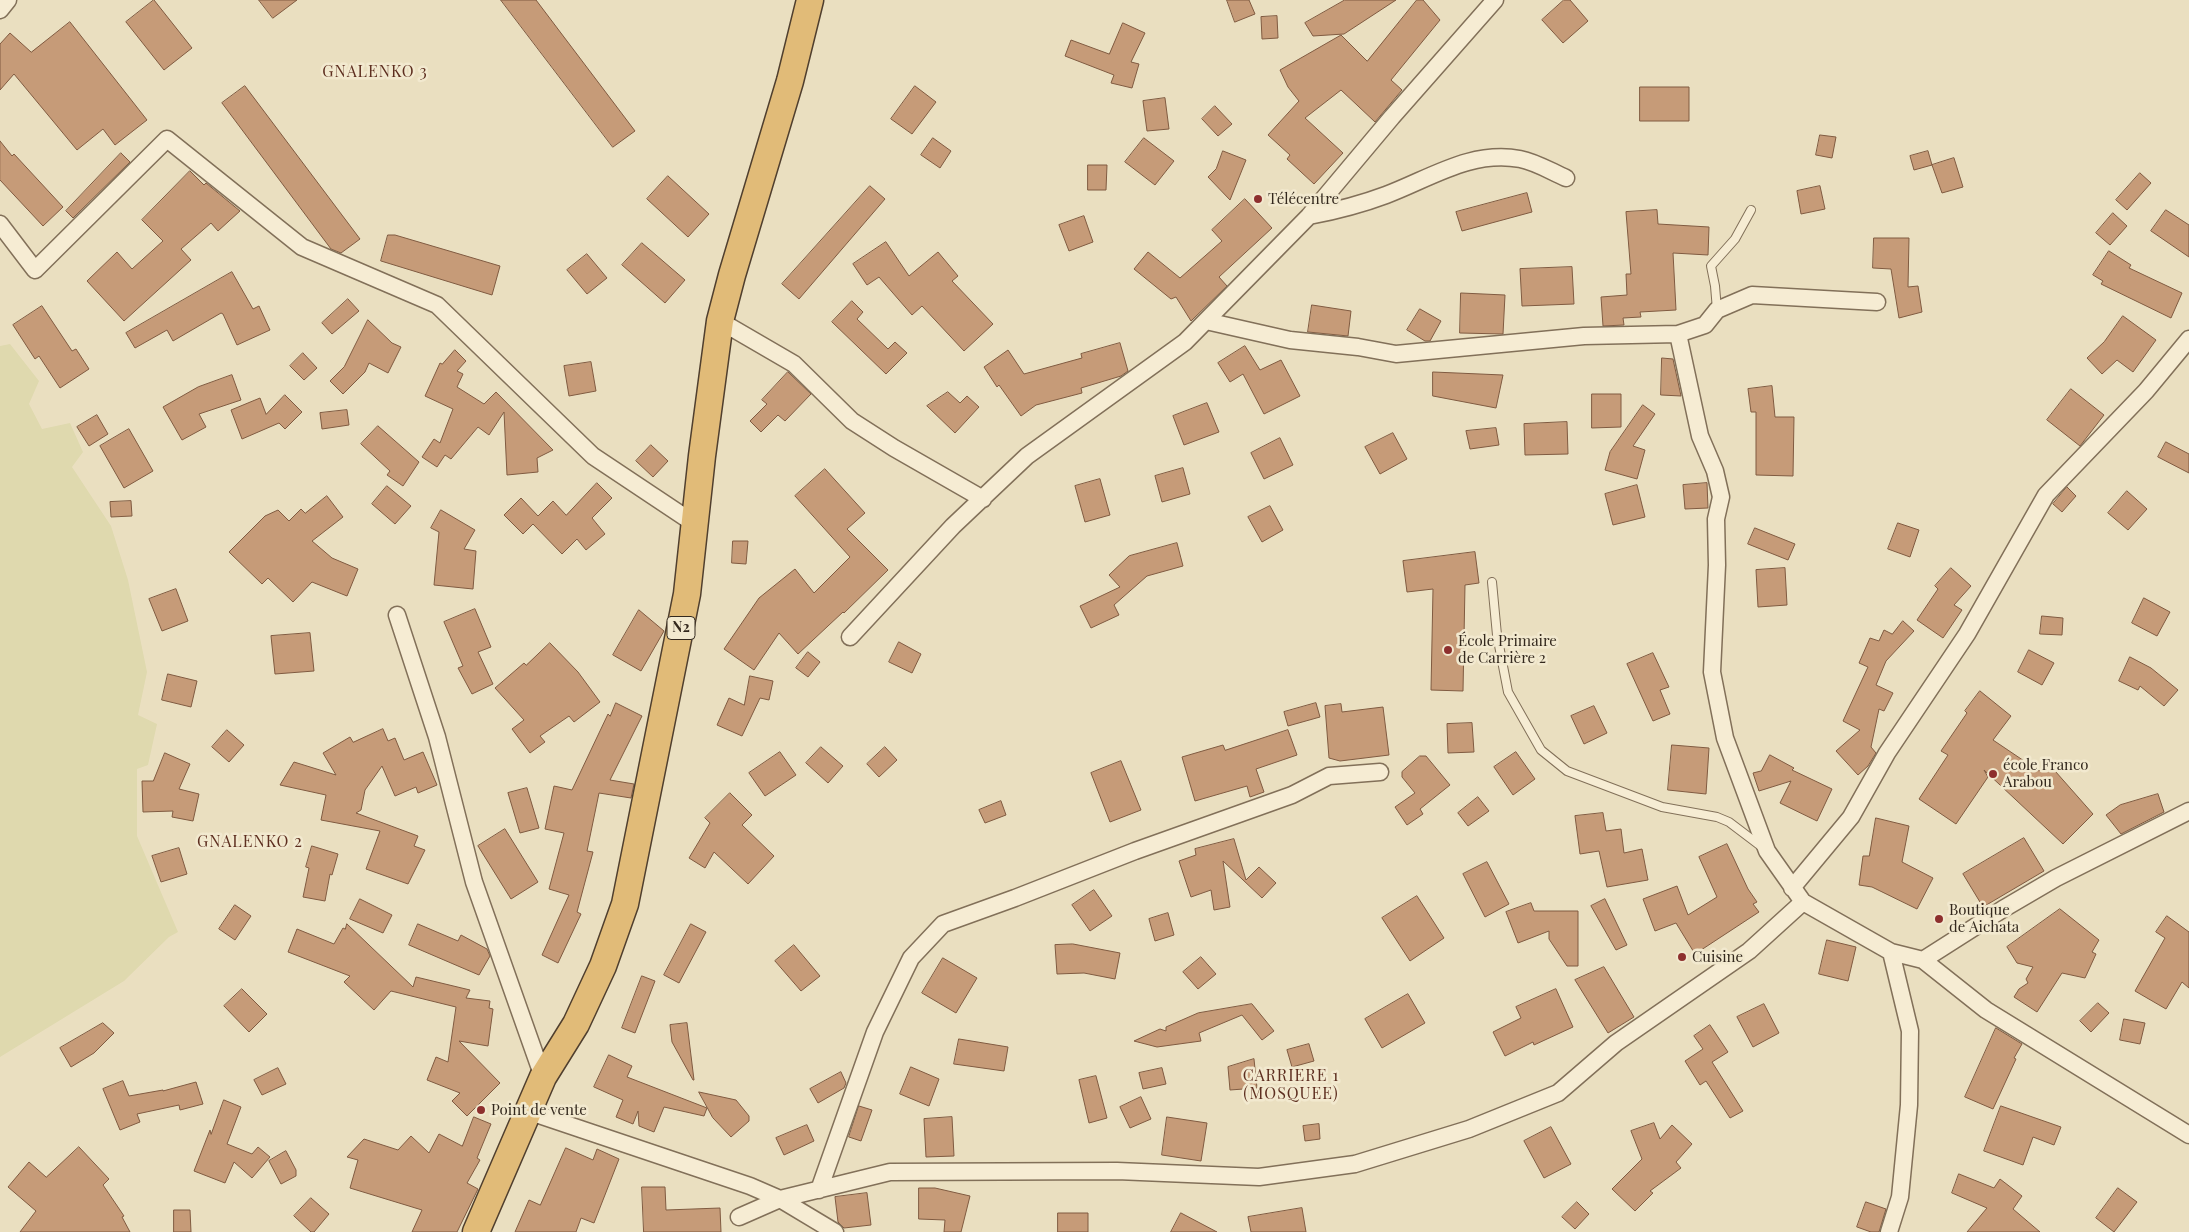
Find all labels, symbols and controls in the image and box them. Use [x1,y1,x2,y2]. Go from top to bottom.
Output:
district label: GNALENKO 3 [321,62,429,82]
place label: Télécentre [1268,190,1339,208]
marker: Télécentre [1252,193,1264,205]
road number: N2 [667,616,695,640]
place label: École Primaire de Carrière 2 [1458,632,1557,667]
marker: École Primaire de Carrière 2 [1442,644,1454,656]
place label: école Franco Arabou [2003,756,2089,791]
marker: école Franco Arabou [1987,768,1999,780]
district label: GNALENKO 2 [196,832,304,852]
place label: Boutique de Aichata [1949,901,2019,936]
marker: Boutique de Aichata [1933,913,1945,925]
place label: Cuisine [1692,948,1743,966]
marker: Cuisine [1676,951,1688,963]
district label: CARRIERE 1 (MOSQUEE) [1241,1066,1341,1104]
place label: Point de vente [491,1101,587,1119]
marker: Point de vente [475,1104,487,1116]

